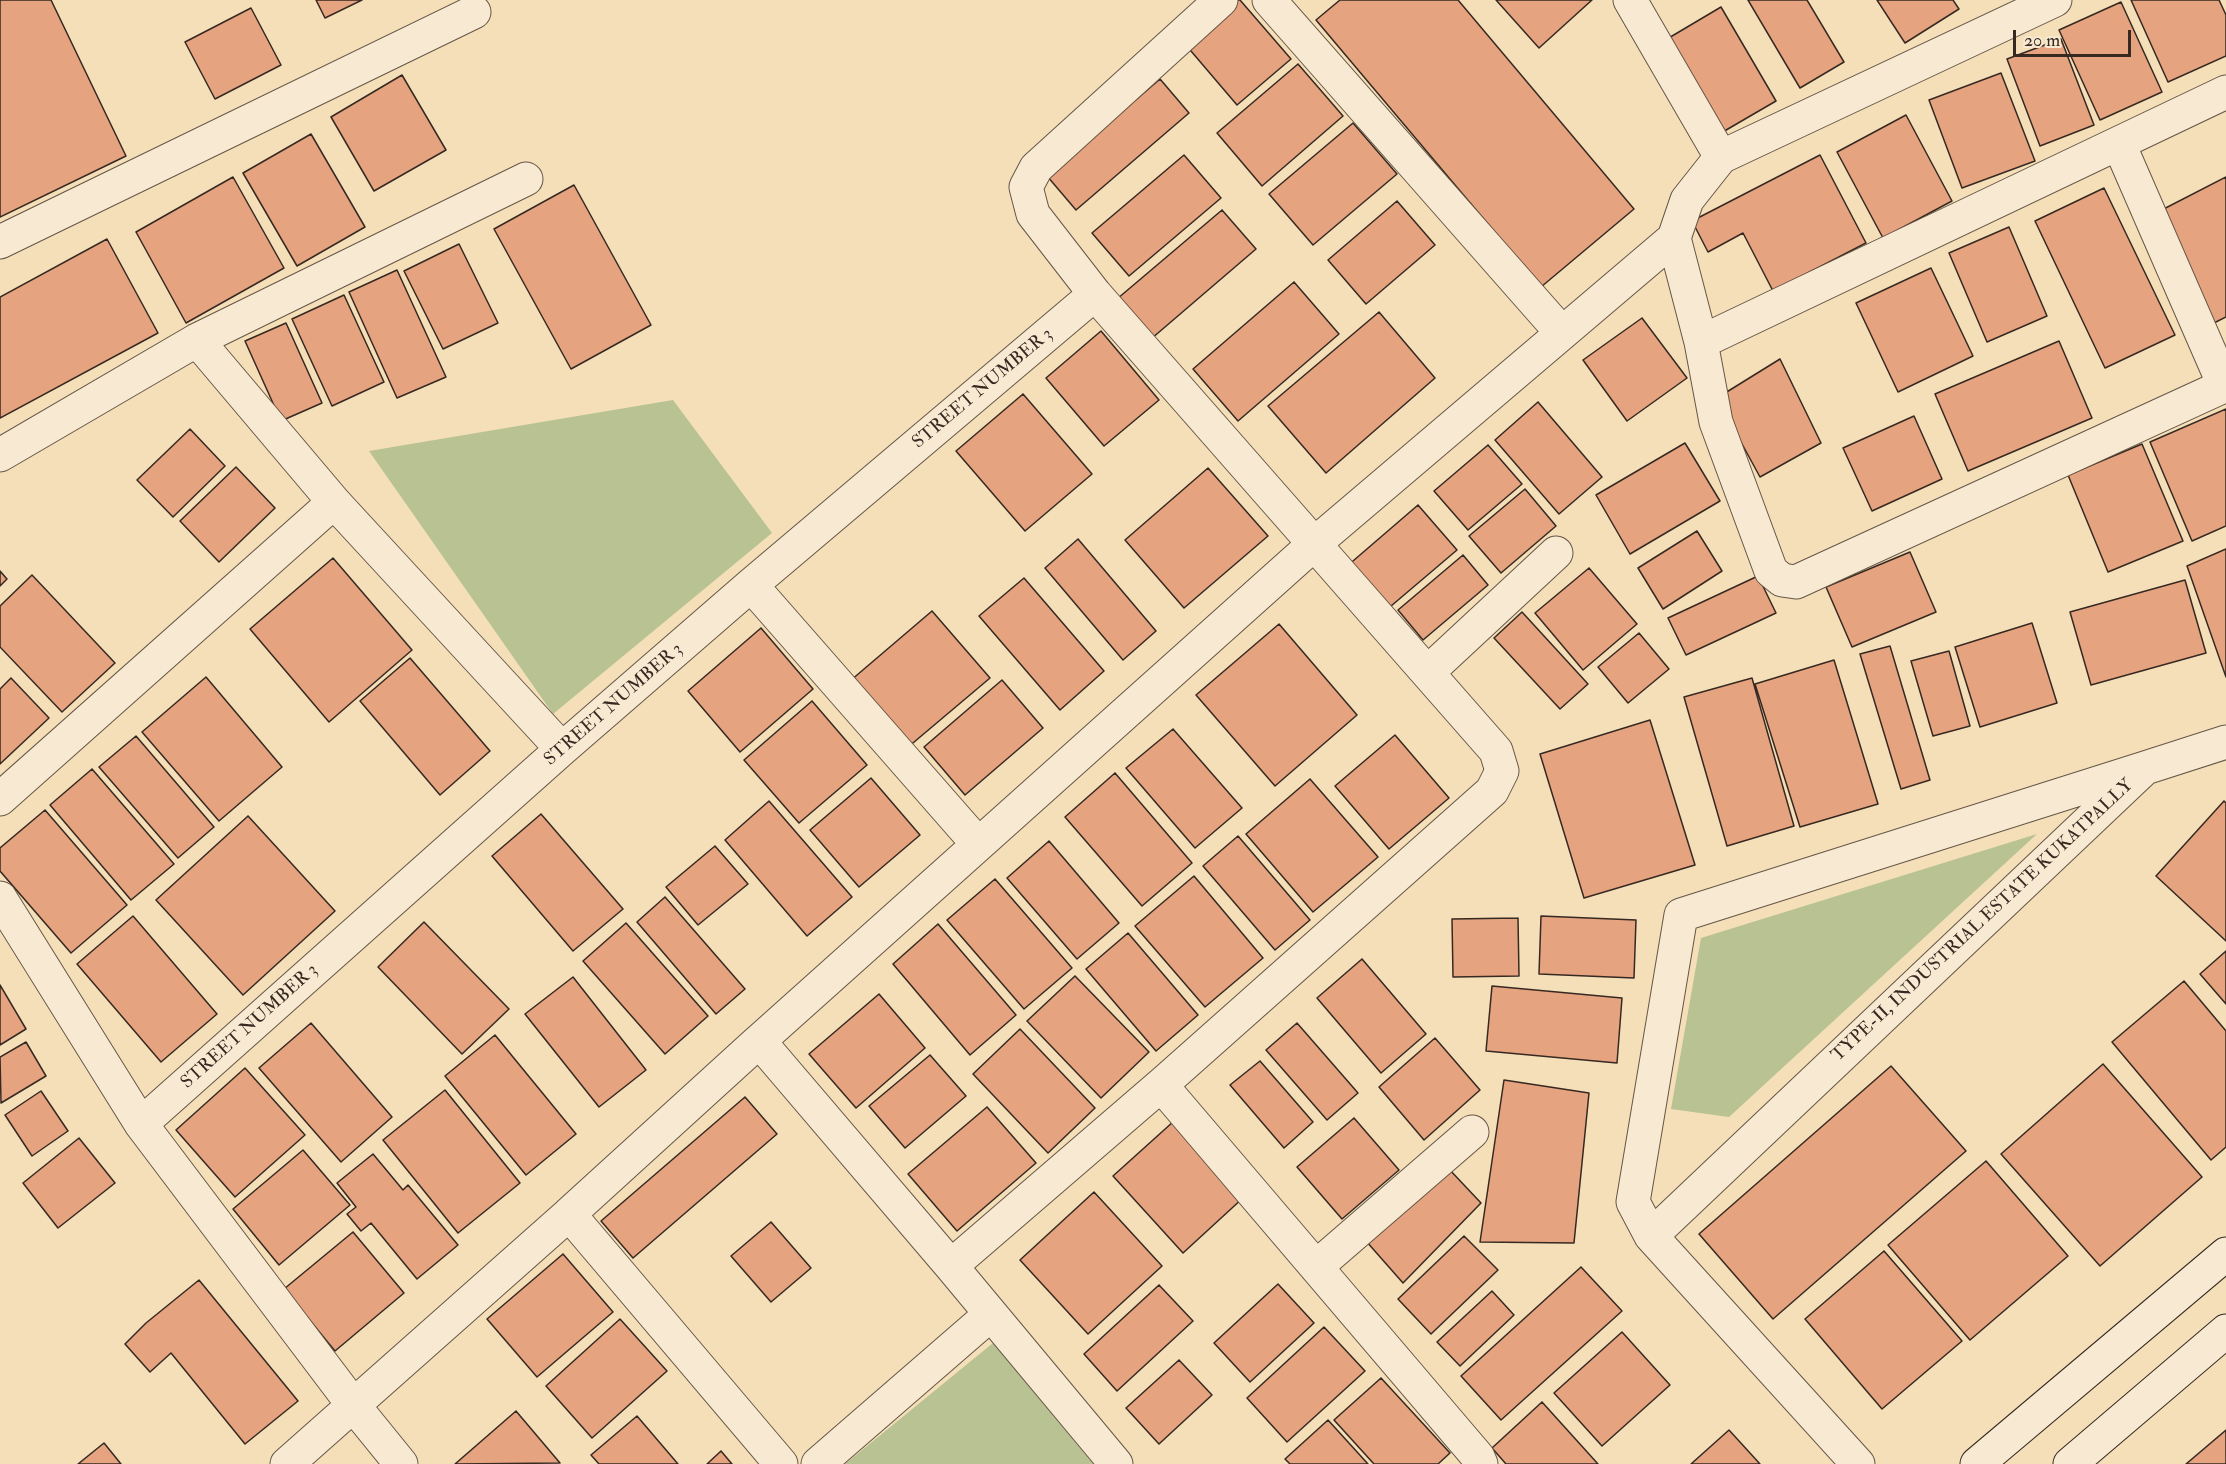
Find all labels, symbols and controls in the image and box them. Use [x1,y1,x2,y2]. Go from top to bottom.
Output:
scale bar [2016,18,2134,56]
text: 20 m [2024,29,2060,52]
street label: STREET NUMBER 3 [909,324,1057,454]
street label: STREET NUMBER 3 [540,639,688,771]
street label: TYPE-II, INDUSTRIAL ESTATE KUKATPALLY [1828,775,2138,1067]
street label: STREET NUMBER 3 [177,960,323,1094]

